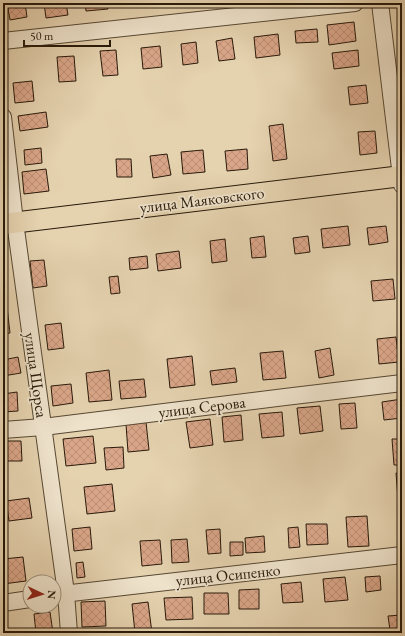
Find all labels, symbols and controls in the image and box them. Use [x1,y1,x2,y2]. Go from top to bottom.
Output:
scale bar [24,22,110,48]
text: 50 m [30,28,54,44]
street label: улица Маяковского [139,182,266,218]
street label: улица Щорса [20,331,52,420]
street label: улица Серова [157,391,247,423]
street label: улица Осипенко [175,559,282,591]
north arrow [22,574,62,614]
text: N [45,590,59,600]

